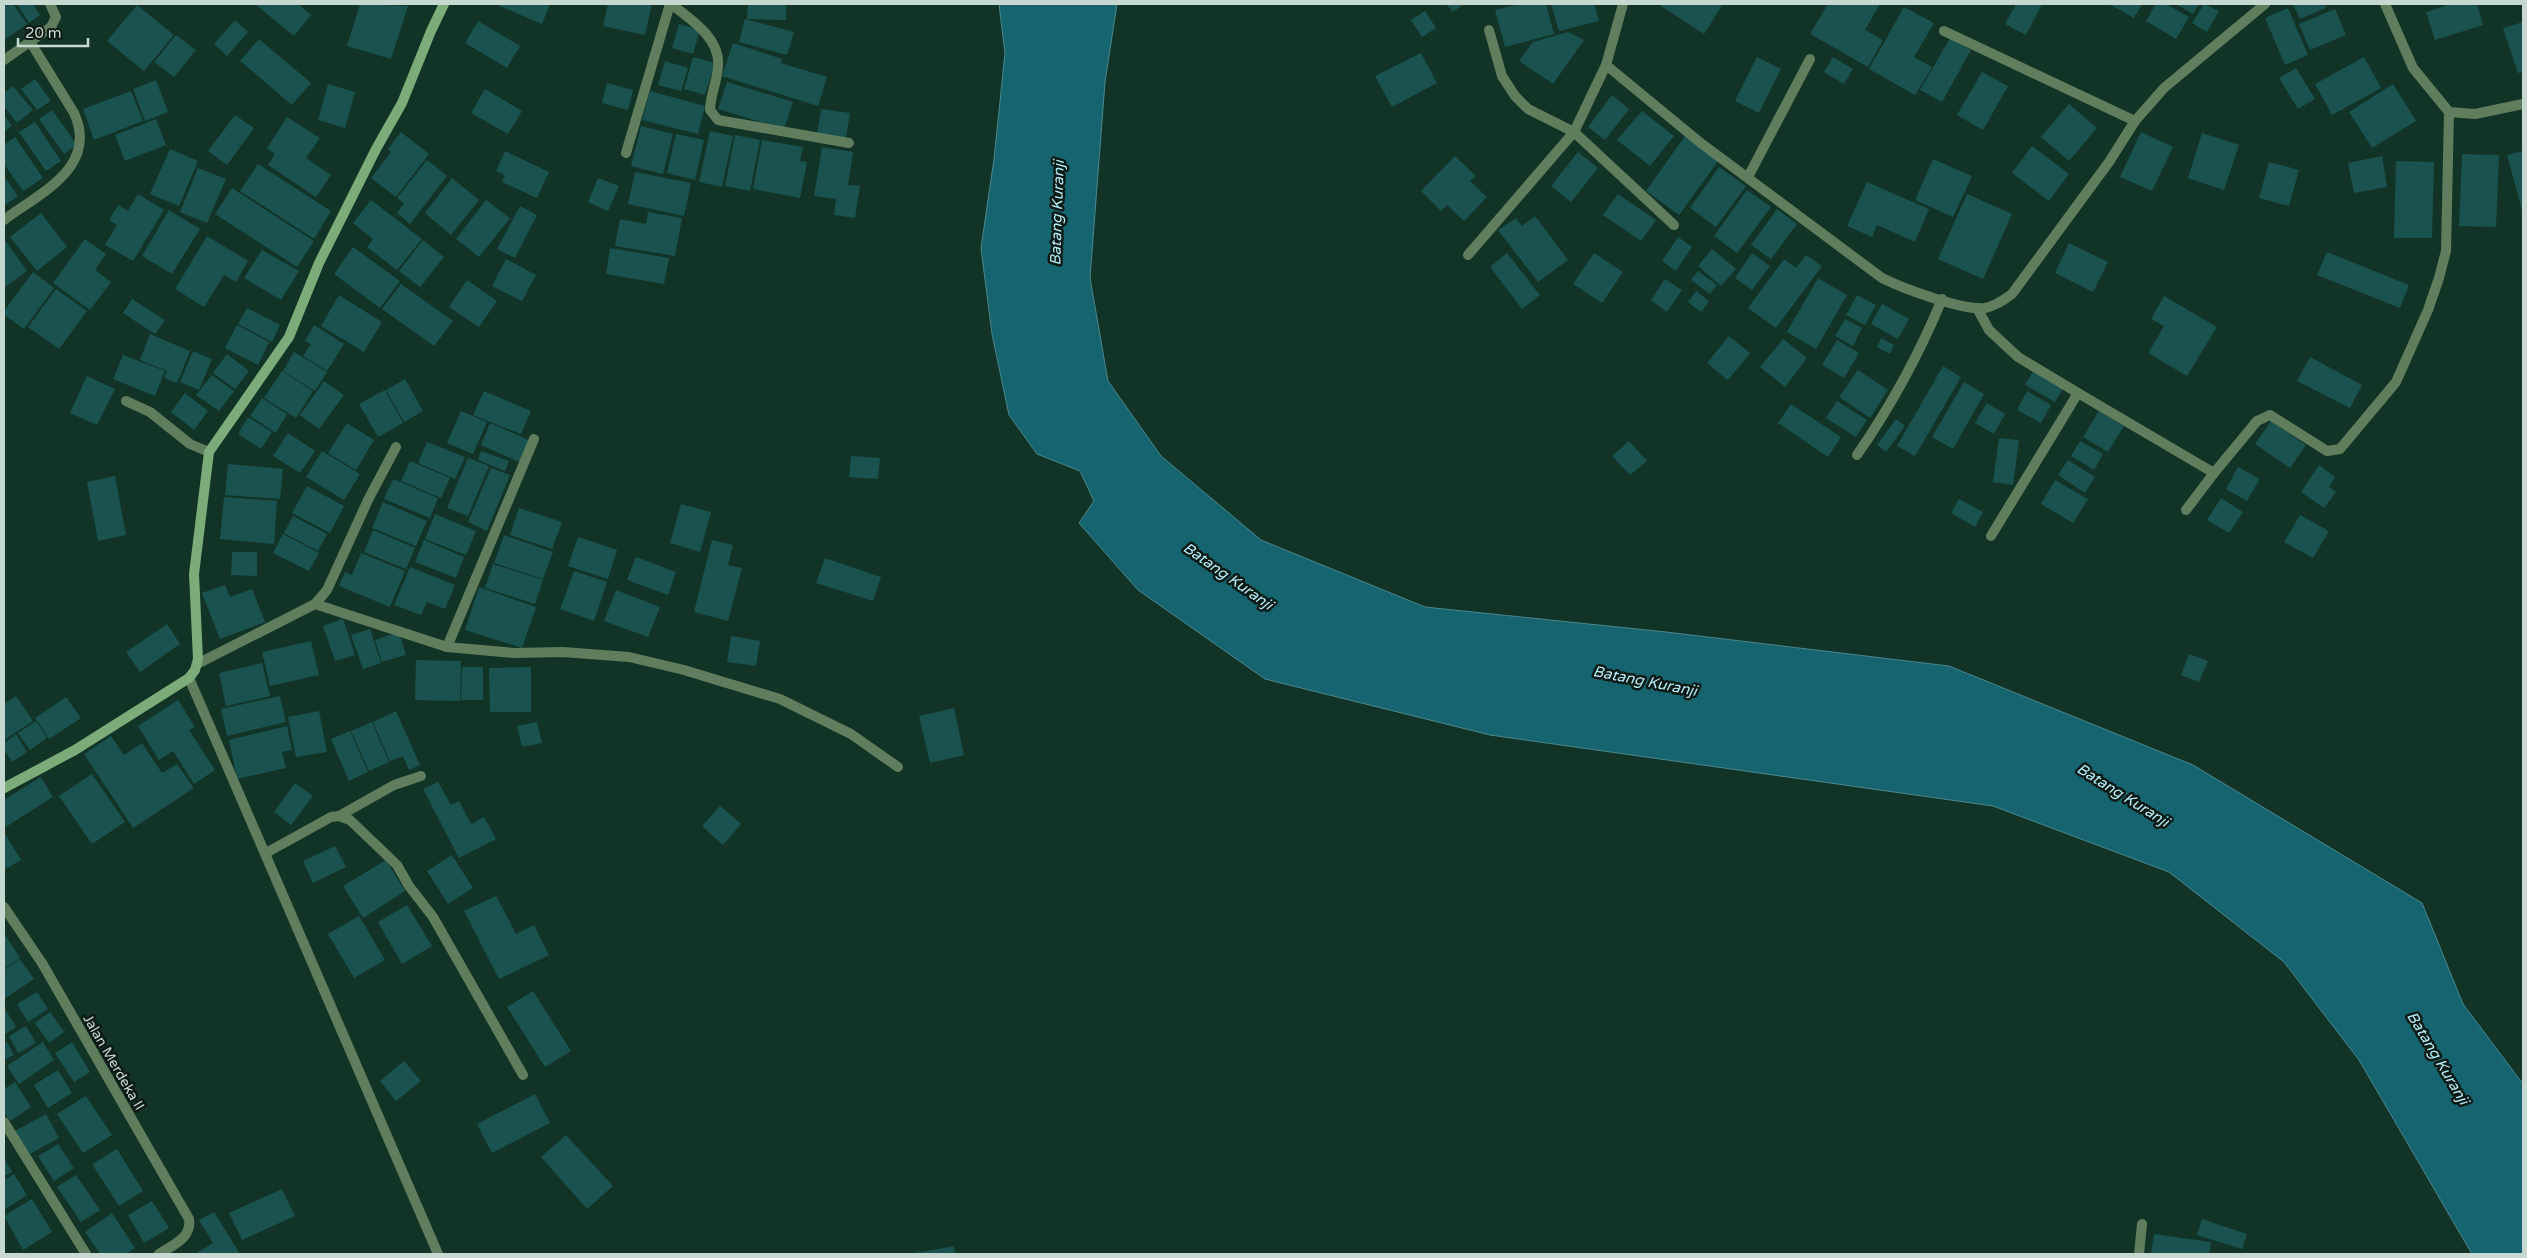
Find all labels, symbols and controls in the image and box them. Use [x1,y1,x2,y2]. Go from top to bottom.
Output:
scale bar [18,15,88,47]
text: 20 m [25,24,62,42]
water label: Batang Kuranji [1046,158,1068,266]
water label: Batang Kuranji [1180,538,1278,615]
water label: Batang Kuranji [1592,662,1701,700]
water label: Batang Kuranji [2074,759,2174,832]
water label: Batang Kuranji [2403,1008,2474,1110]
street label: Jalan Merdeka II [79,1011,148,1113]

